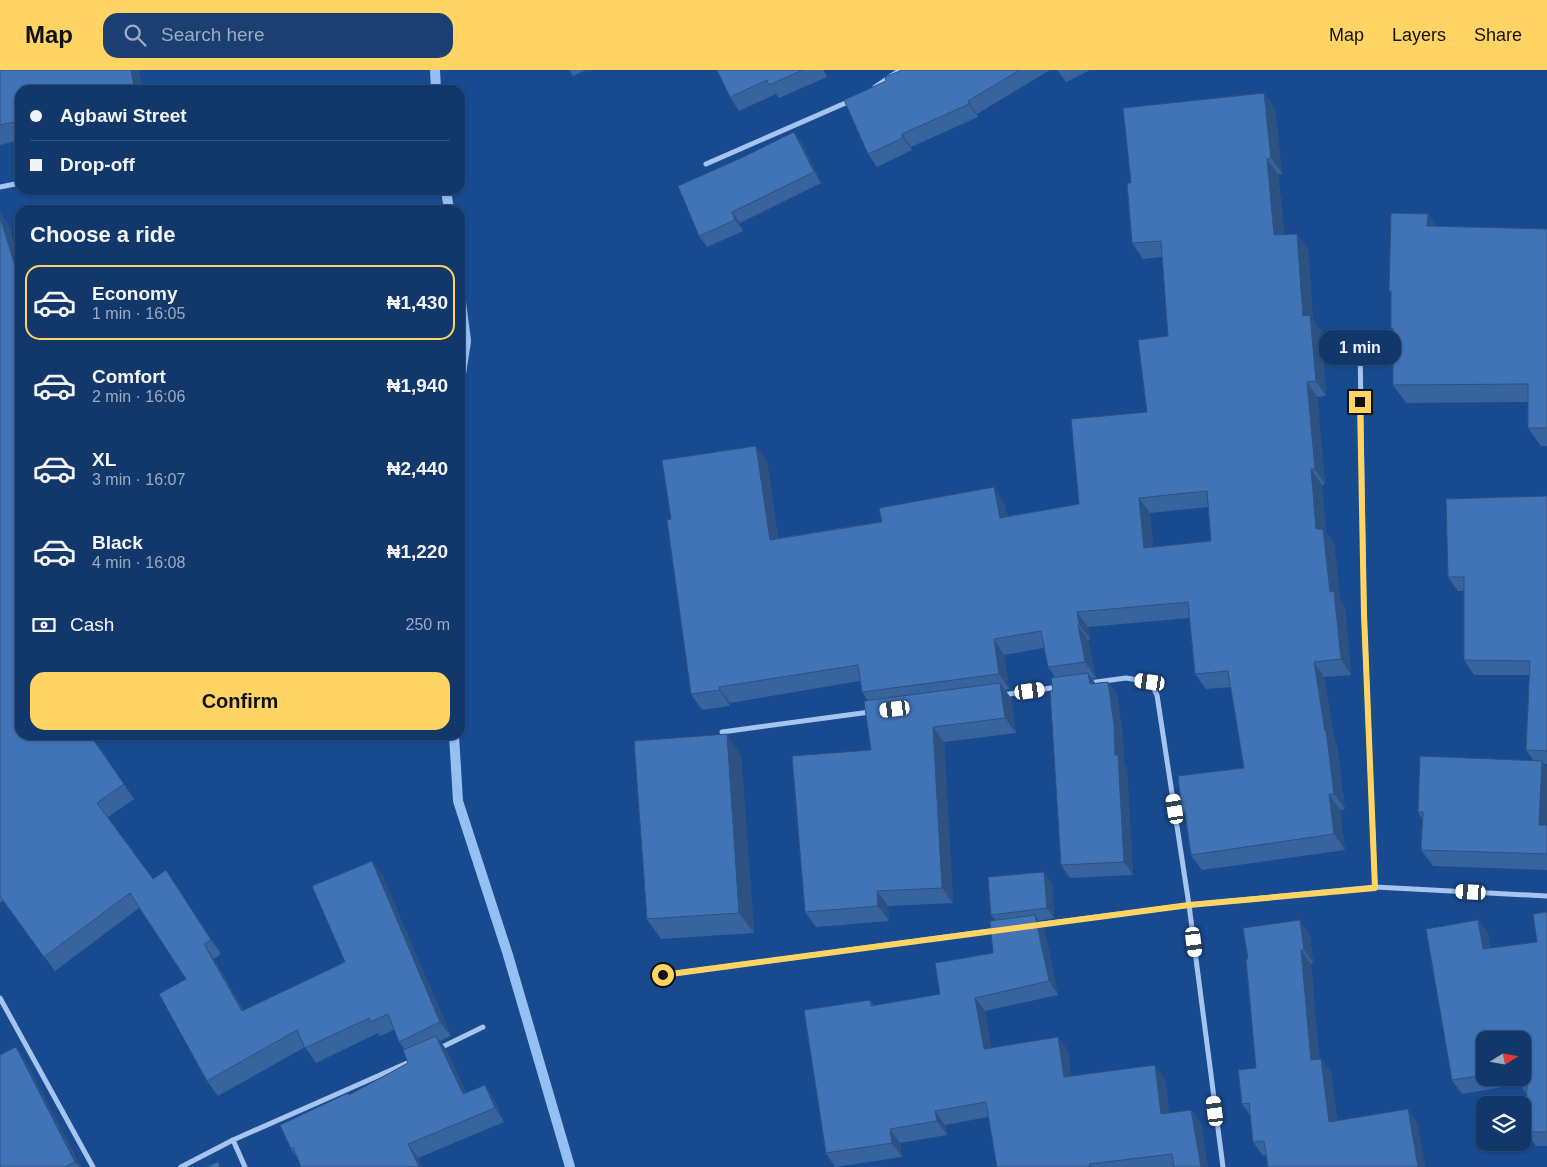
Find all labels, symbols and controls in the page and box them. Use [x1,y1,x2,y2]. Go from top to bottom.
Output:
search box [103,13,453,58]
text: Map [25,21,73,48]
icon: search [121,21,149,49]
text: Search here [161,24,265,45]
text: Map [1329,25,1364,45]
text: Layers [1392,25,1446,45]
text: Share [1474,25,1522,45]
text: Agbawi Street [60,105,187,126]
text: Drop-off [60,154,135,175]
text: Choose a ride [30,222,175,247]
icon: car [32,280,77,325]
text: Economy [92,283,178,304]
text: ₦1,430 [387,292,448,313]
text: 1 min · 16:05 [92,305,185,322]
callout: 1 min [1319,330,1401,364]
text: 1 min [1339,339,1381,356]
icon: car [32,363,77,408]
text: Comfort [92,366,166,387]
text: ₦1,940 [387,375,448,396]
text: 2 min · 16:06 [92,388,185,405]
route end [1349,391,1371,413]
icon: car [32,446,77,491]
text: XL [92,449,116,470]
text: ₦2,440 [387,458,448,479]
text: 3 min · 16:07 [92,471,185,488]
icon: car [32,529,77,574]
text: Black [92,532,143,553]
text: ₦1,220 [387,541,448,562]
text: 4 min · 16:08 [92,554,185,571]
icon: cash [30,611,58,639]
text: Cash [70,614,114,635]
text: 250 m [406,616,450,633]
button: Confirm [30,672,450,730]
car [1134,672,1165,692]
car [1014,681,1045,701]
car [879,700,910,718]
car [1165,793,1184,825]
car [1455,884,1486,900]
car [1184,926,1203,958]
route start [652,964,674,986]
north arrow [1476,1031,1531,1086]
map controls [1476,1031,1531,1151]
car [1205,1095,1224,1127]
button: layers [1476,1096,1531,1151]

